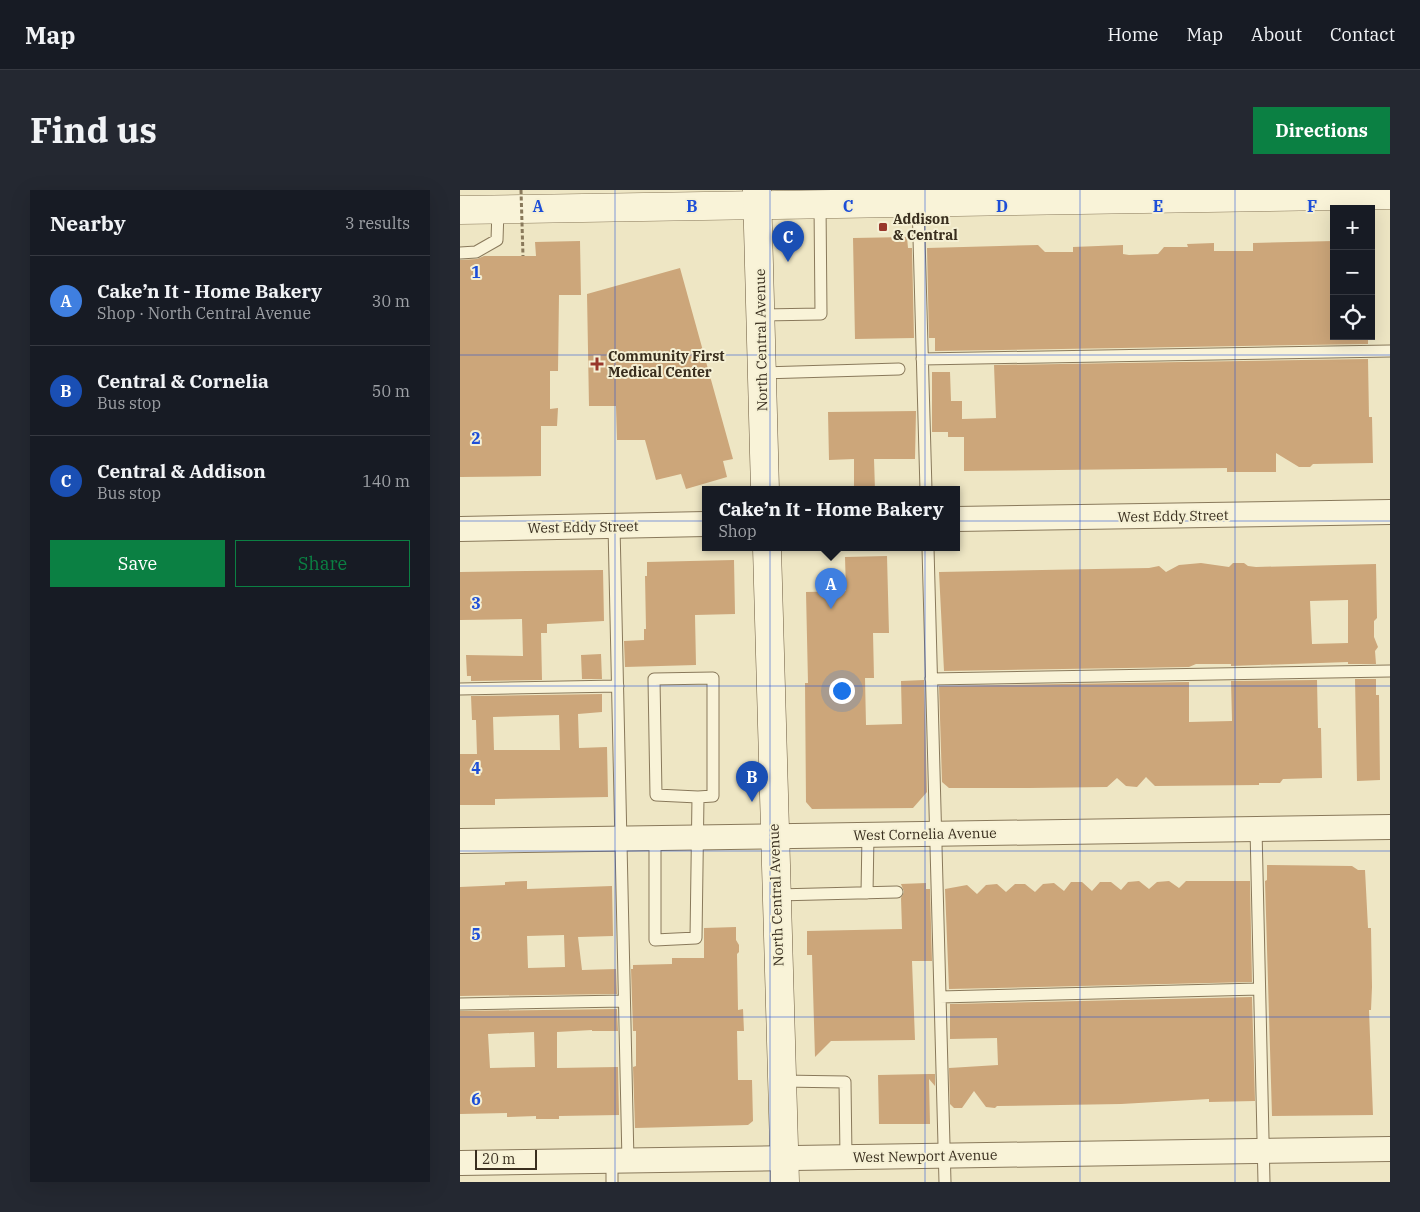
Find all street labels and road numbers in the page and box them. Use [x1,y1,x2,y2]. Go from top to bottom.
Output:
street label: North Central Avenue [751,268,771,412]
street label: West Eddy Street [1117,506,1229,526]
street label: West Eddy Street [527,517,639,537]
street label: North Central Avenue [765,823,787,967]
street label: West Cornelia Avenue [853,824,997,844]
street label: West Newport Avenue [852,1146,998,1166]

